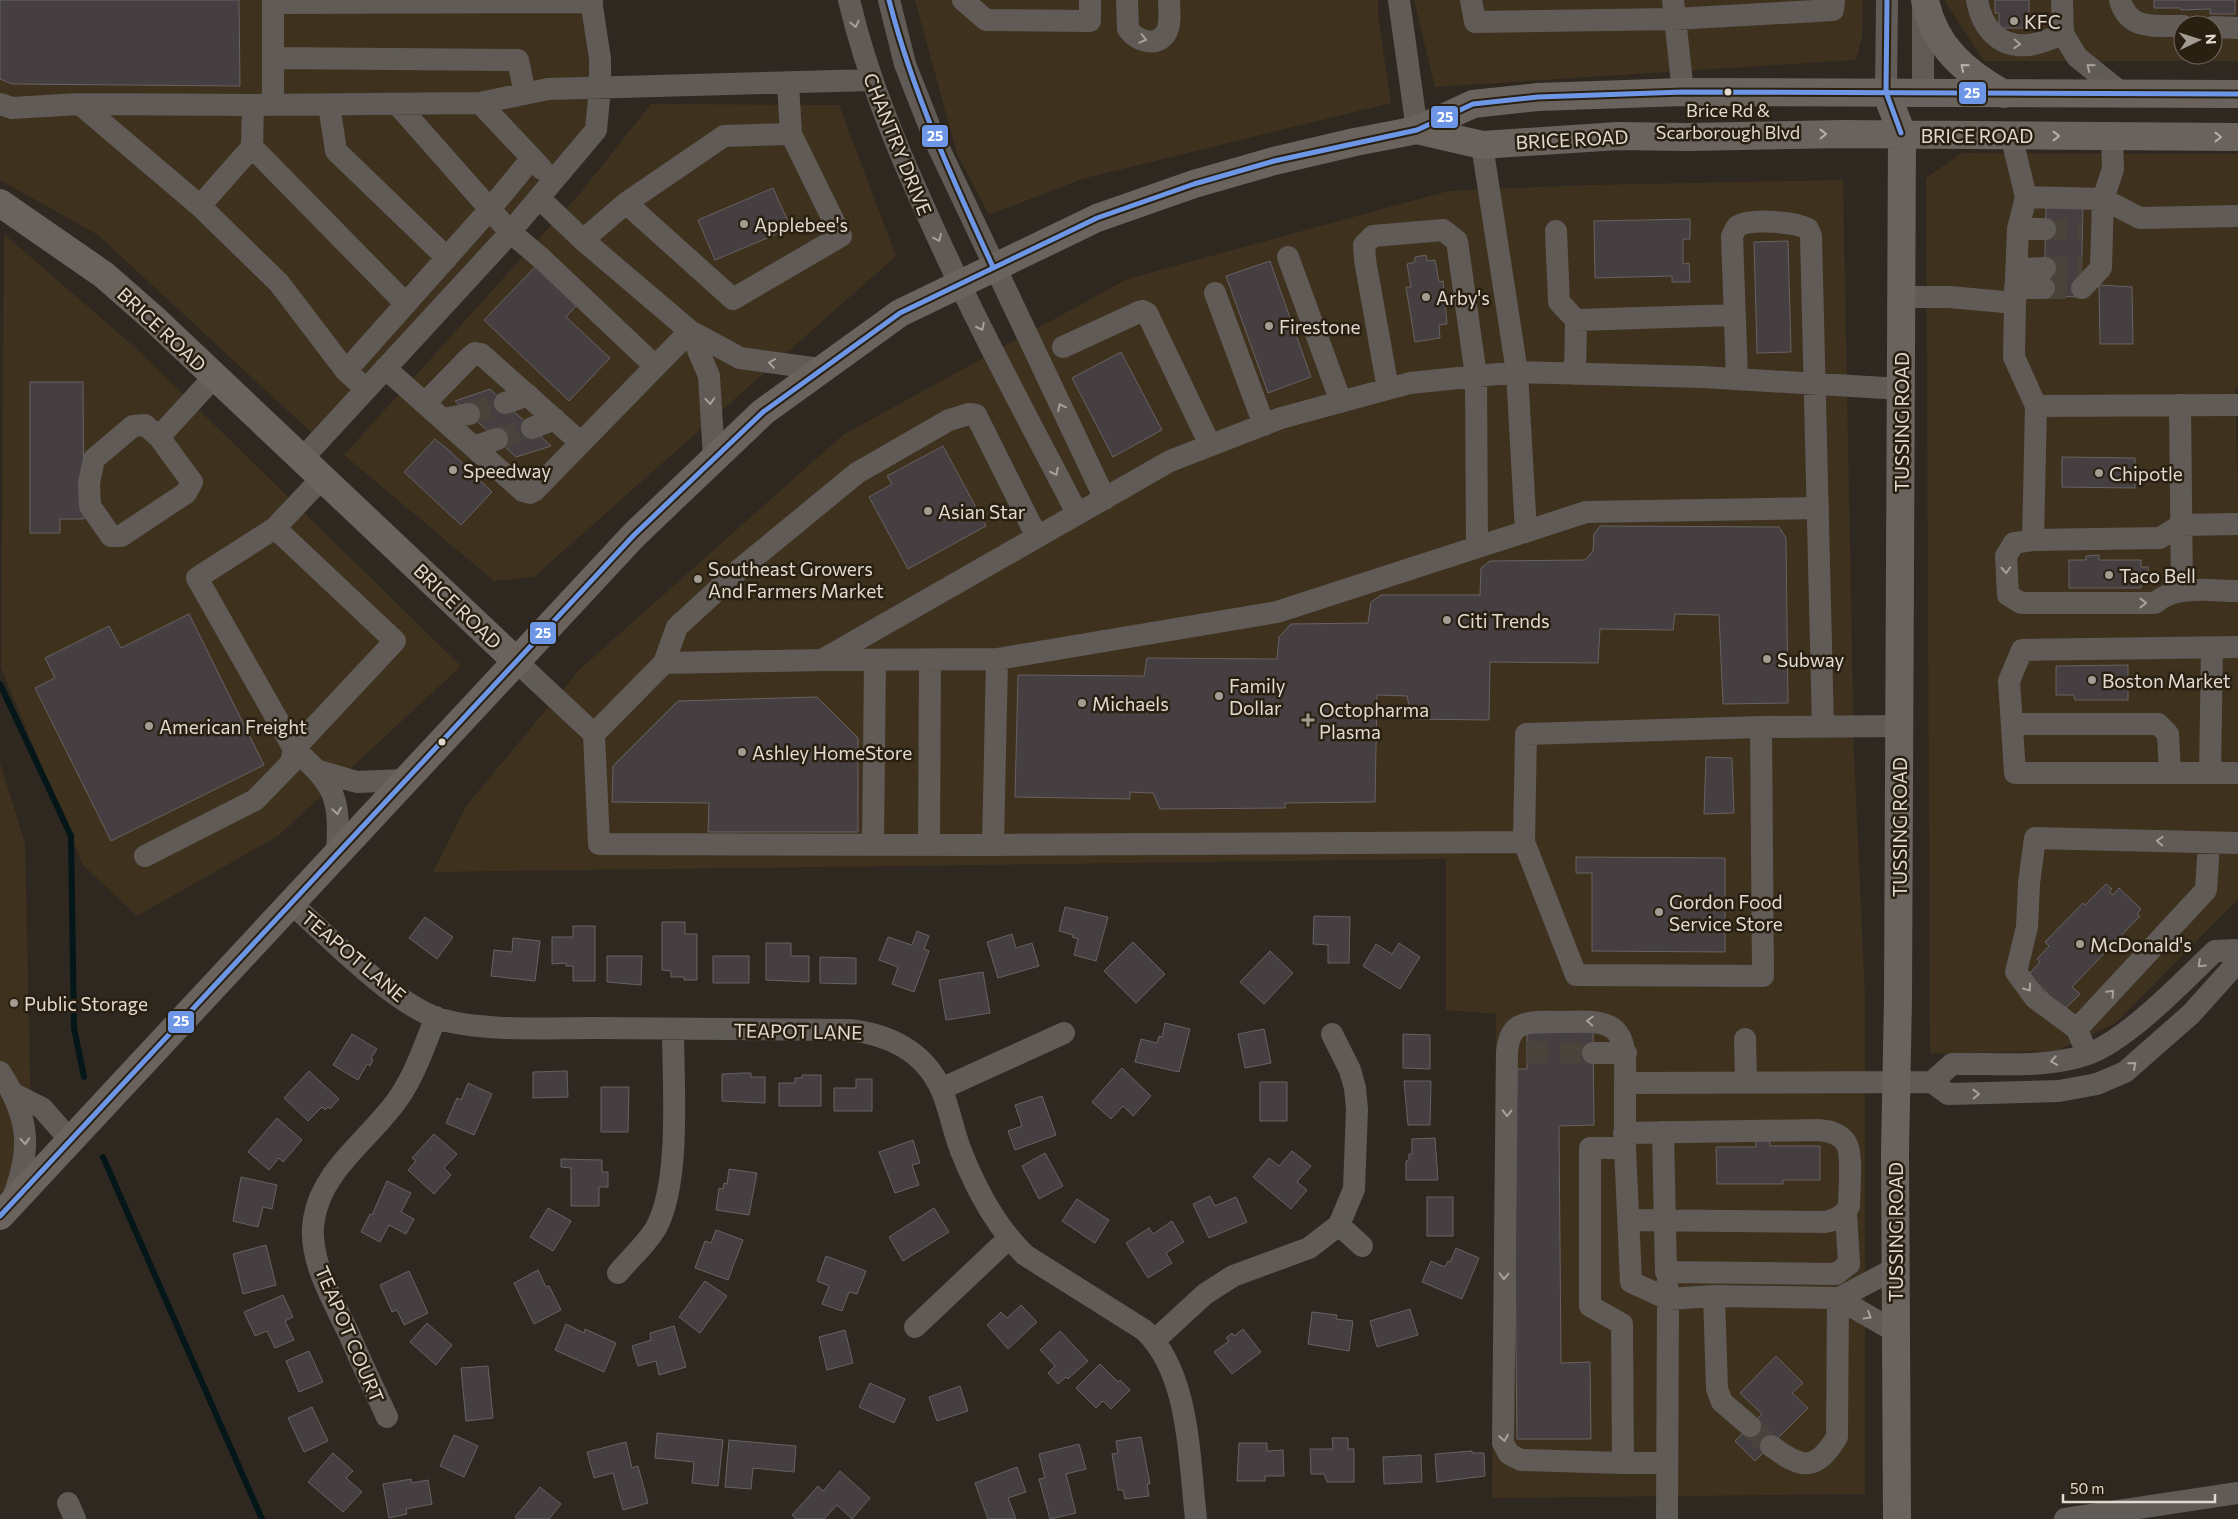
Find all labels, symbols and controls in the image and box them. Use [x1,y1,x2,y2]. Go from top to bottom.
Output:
place label: KFC [2024,10,2061,33]
marker: KFC [2008,15,2020,27]
north arrow [2173,15,2223,65]
one-way arrow [849,19,860,28]
one-way arrow [1139,33,1147,44]
text: N [2203,33,2220,45]
one-way arrow [2014,39,2022,50]
one-way arrow [2086,63,2095,72]
one-way arrow [1961,64,1970,72]
street label: CHANTRY DRIVE [859,69,937,219]
line badge: 25 [1958,81,1987,105]
text: 25 [1964,84,1980,101]
marker: Brice Rd & Scarborough Blvd [1723,87,1733,97]
place label: Brice Rd & Scarborough Blvd [1656,99,1800,143]
line badge: 25 [1430,105,1459,129]
text: 25 [1437,108,1453,125]
line badge: 25 [921,124,949,148]
street label: BRICE ROAD [1921,124,2033,147]
street label: BRICE ROAD [1515,125,1629,153]
text: 25 [927,127,943,144]
one-way arrow [1819,129,1827,140]
one-way arrow [2052,131,2060,141]
one-way arrow [2214,132,2222,142]
place label: Applebee's [754,213,848,236]
marker: Applebee's [738,218,750,230]
one-way arrow [931,233,942,242]
street label: BRICE ROAD [113,282,211,376]
place label: Arby's [1436,286,1490,309]
marker: Arby's [1420,291,1432,303]
place label: Firestone [1279,315,1361,338]
marker: Firestone [1263,320,1275,332]
one-way arrow [975,322,985,331]
street label: TUSSING ROAD [1890,352,1913,492]
one-way arrow [767,358,776,368]
one-way arrow [705,397,716,405]
one-way arrow [1057,404,1067,413]
place label: Speedway [463,459,551,482]
place label: Chipotle [2109,462,2183,485]
marker: Speedway [447,464,459,476]
one-way arrow [1049,467,1059,476]
marker: Chipotle [2093,467,2105,479]
place label: Asian Star [938,500,1026,523]
marker: Asian Star [922,505,934,517]
place label: Southeast Growers And Farmers Market [708,557,884,602]
street label: BRICE ROAD [409,559,507,653]
place label: Taco Bell [2119,564,2196,587]
one-way arrow [2001,567,2012,575]
marker: Taco Bell [2103,569,2115,581]
marker: Southeast Growers And Farmers Market [692,573,704,585]
one-way arrow [2140,598,2148,608]
place label: Citi Trends [1457,609,1550,632]
marker: Citi Trends [1441,614,1453,626]
line badge: 25 [529,621,557,645]
text: 25 [535,624,551,641]
place label: Subway [1777,648,1844,671]
marker: Subway [1761,653,1773,665]
place label: Boston Market [2102,669,2231,692]
place label: Family Dollar [1229,674,1286,719]
marker: Boston Market [2086,674,2098,686]
marker: Family Dollar [1213,690,1225,702]
place label: Michaels [1092,692,1169,715]
marker: Michaels [1076,697,1088,709]
place label: Octopharma Plasma [1319,698,1429,743]
marker: Octopharma Plasma [1301,713,1315,727]
place label: American Freight [159,715,307,738]
marker: American Freight [143,720,155,732]
unlabelled marker [437,737,447,747]
place label: Ashley HomeStore [752,741,912,764]
marker: Ashley HomeStore [736,746,748,758]
street label: TUSSING ROAD [1888,757,1911,897]
one-way arrow [332,806,342,815]
one-way arrow [2156,836,2164,847]
place label: Gordon Food Service Store [1669,890,1783,935]
street label: TEAPOT LANE [297,906,411,1006]
marker: Gordon Food Service Store [1653,906,1665,918]
place label: McDonald's [2090,933,2192,956]
marker: McDonald's [2074,938,2086,950]
one-way arrow [2198,958,2207,967]
one-way arrow [2022,982,2031,992]
one-way arrow [2105,990,2114,999]
place label: Public Storage [24,992,148,1015]
marker: Public Storage [8,997,20,1009]
line badge: 25 [167,1010,195,1034]
text: 25 [173,1012,189,1029]
one-way arrow [1586,1016,1594,1027]
street label: TEAPOT LANE [733,1018,863,1044]
one-way arrow [2049,1055,2058,1065]
one-way arrow [2128,1062,2137,1071]
one-way arrow [1973,1088,1981,1099]
one-way arrow [1501,1110,1512,1118]
one-way arrow [20,1137,31,1145]
street label: TUSSING ROAD [1884,1162,1907,1302]
street label: TEAPOT COURT [311,1262,389,1406]
one-way arrow [1499,1272,1509,1280]
one-way arrow [1863,1310,1872,1320]
one-way arrow [1498,1434,1508,1443]
scale bar [2063,1472,2216,1504]
text: 50 m [2070,1479,2104,1497]

